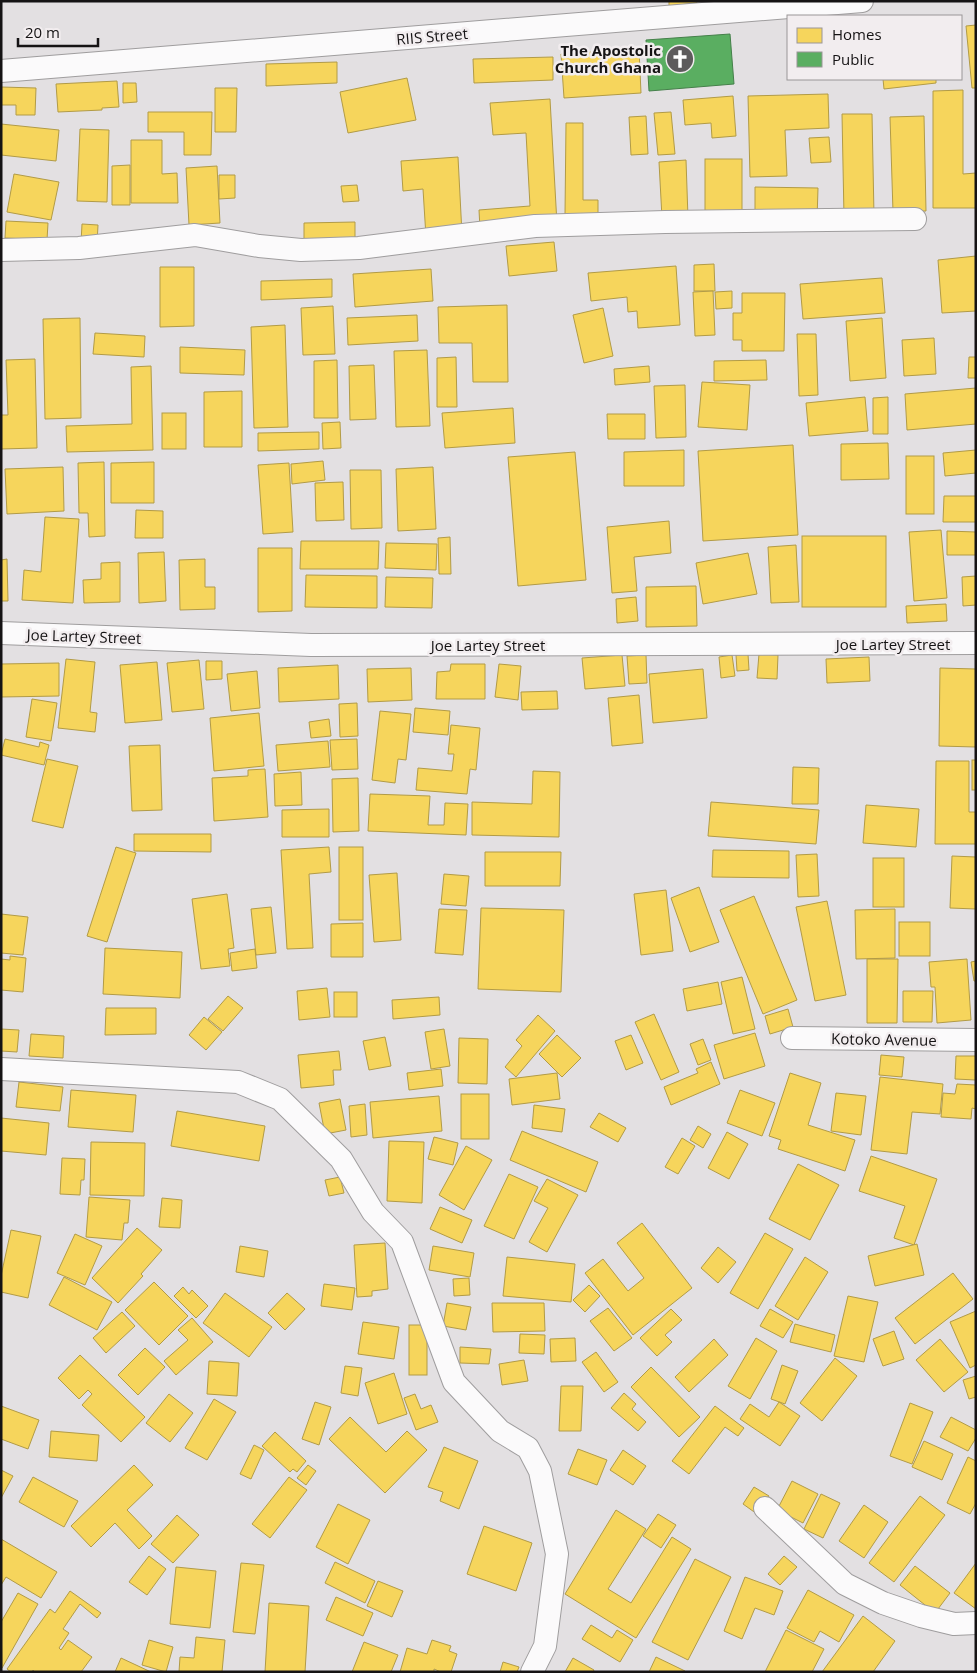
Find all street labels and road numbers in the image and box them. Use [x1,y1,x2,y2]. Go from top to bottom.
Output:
street label: RIIS Street [395,23,469,49]
street label: Joe Lartey Street [24,624,142,648]
street label: Joe Lartey Street [834,634,950,654]
street label: Joe Lartey Street [429,635,545,655]
street label: Kotoko Avenue [831,1028,937,1050]

